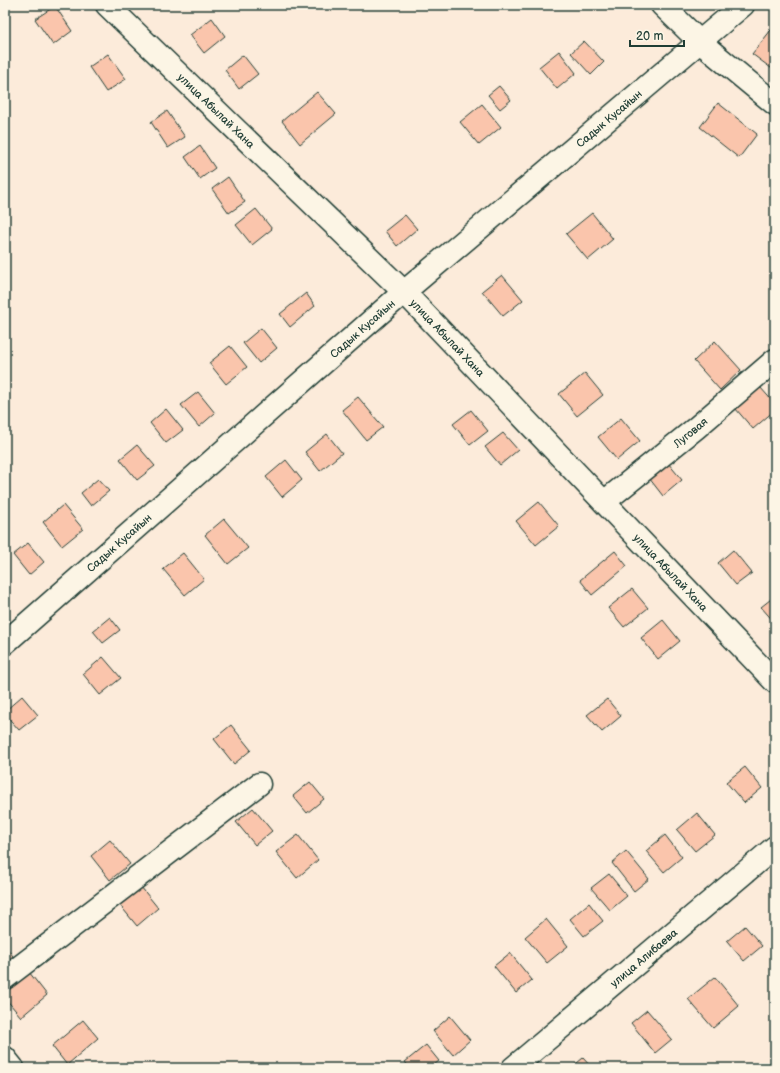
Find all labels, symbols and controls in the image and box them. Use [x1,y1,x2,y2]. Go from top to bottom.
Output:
scale bar [630,22,684,48]
text: 20 m [636,29,663,44]
street label: улица Абылай Хана [175,70,258,151]
street label: Садык Кусайын [574,87,644,150]
street label: улица Абылай Хана [408,296,488,379]
street label: Садык Кусайын [327,297,397,361]
street label: Луговая [670,415,710,451]
street label: Садык Кусайын [84,511,154,575]
street label: улица Абылай Хана [631,531,711,614]
street label: улица Алибаева [608,926,680,990]

